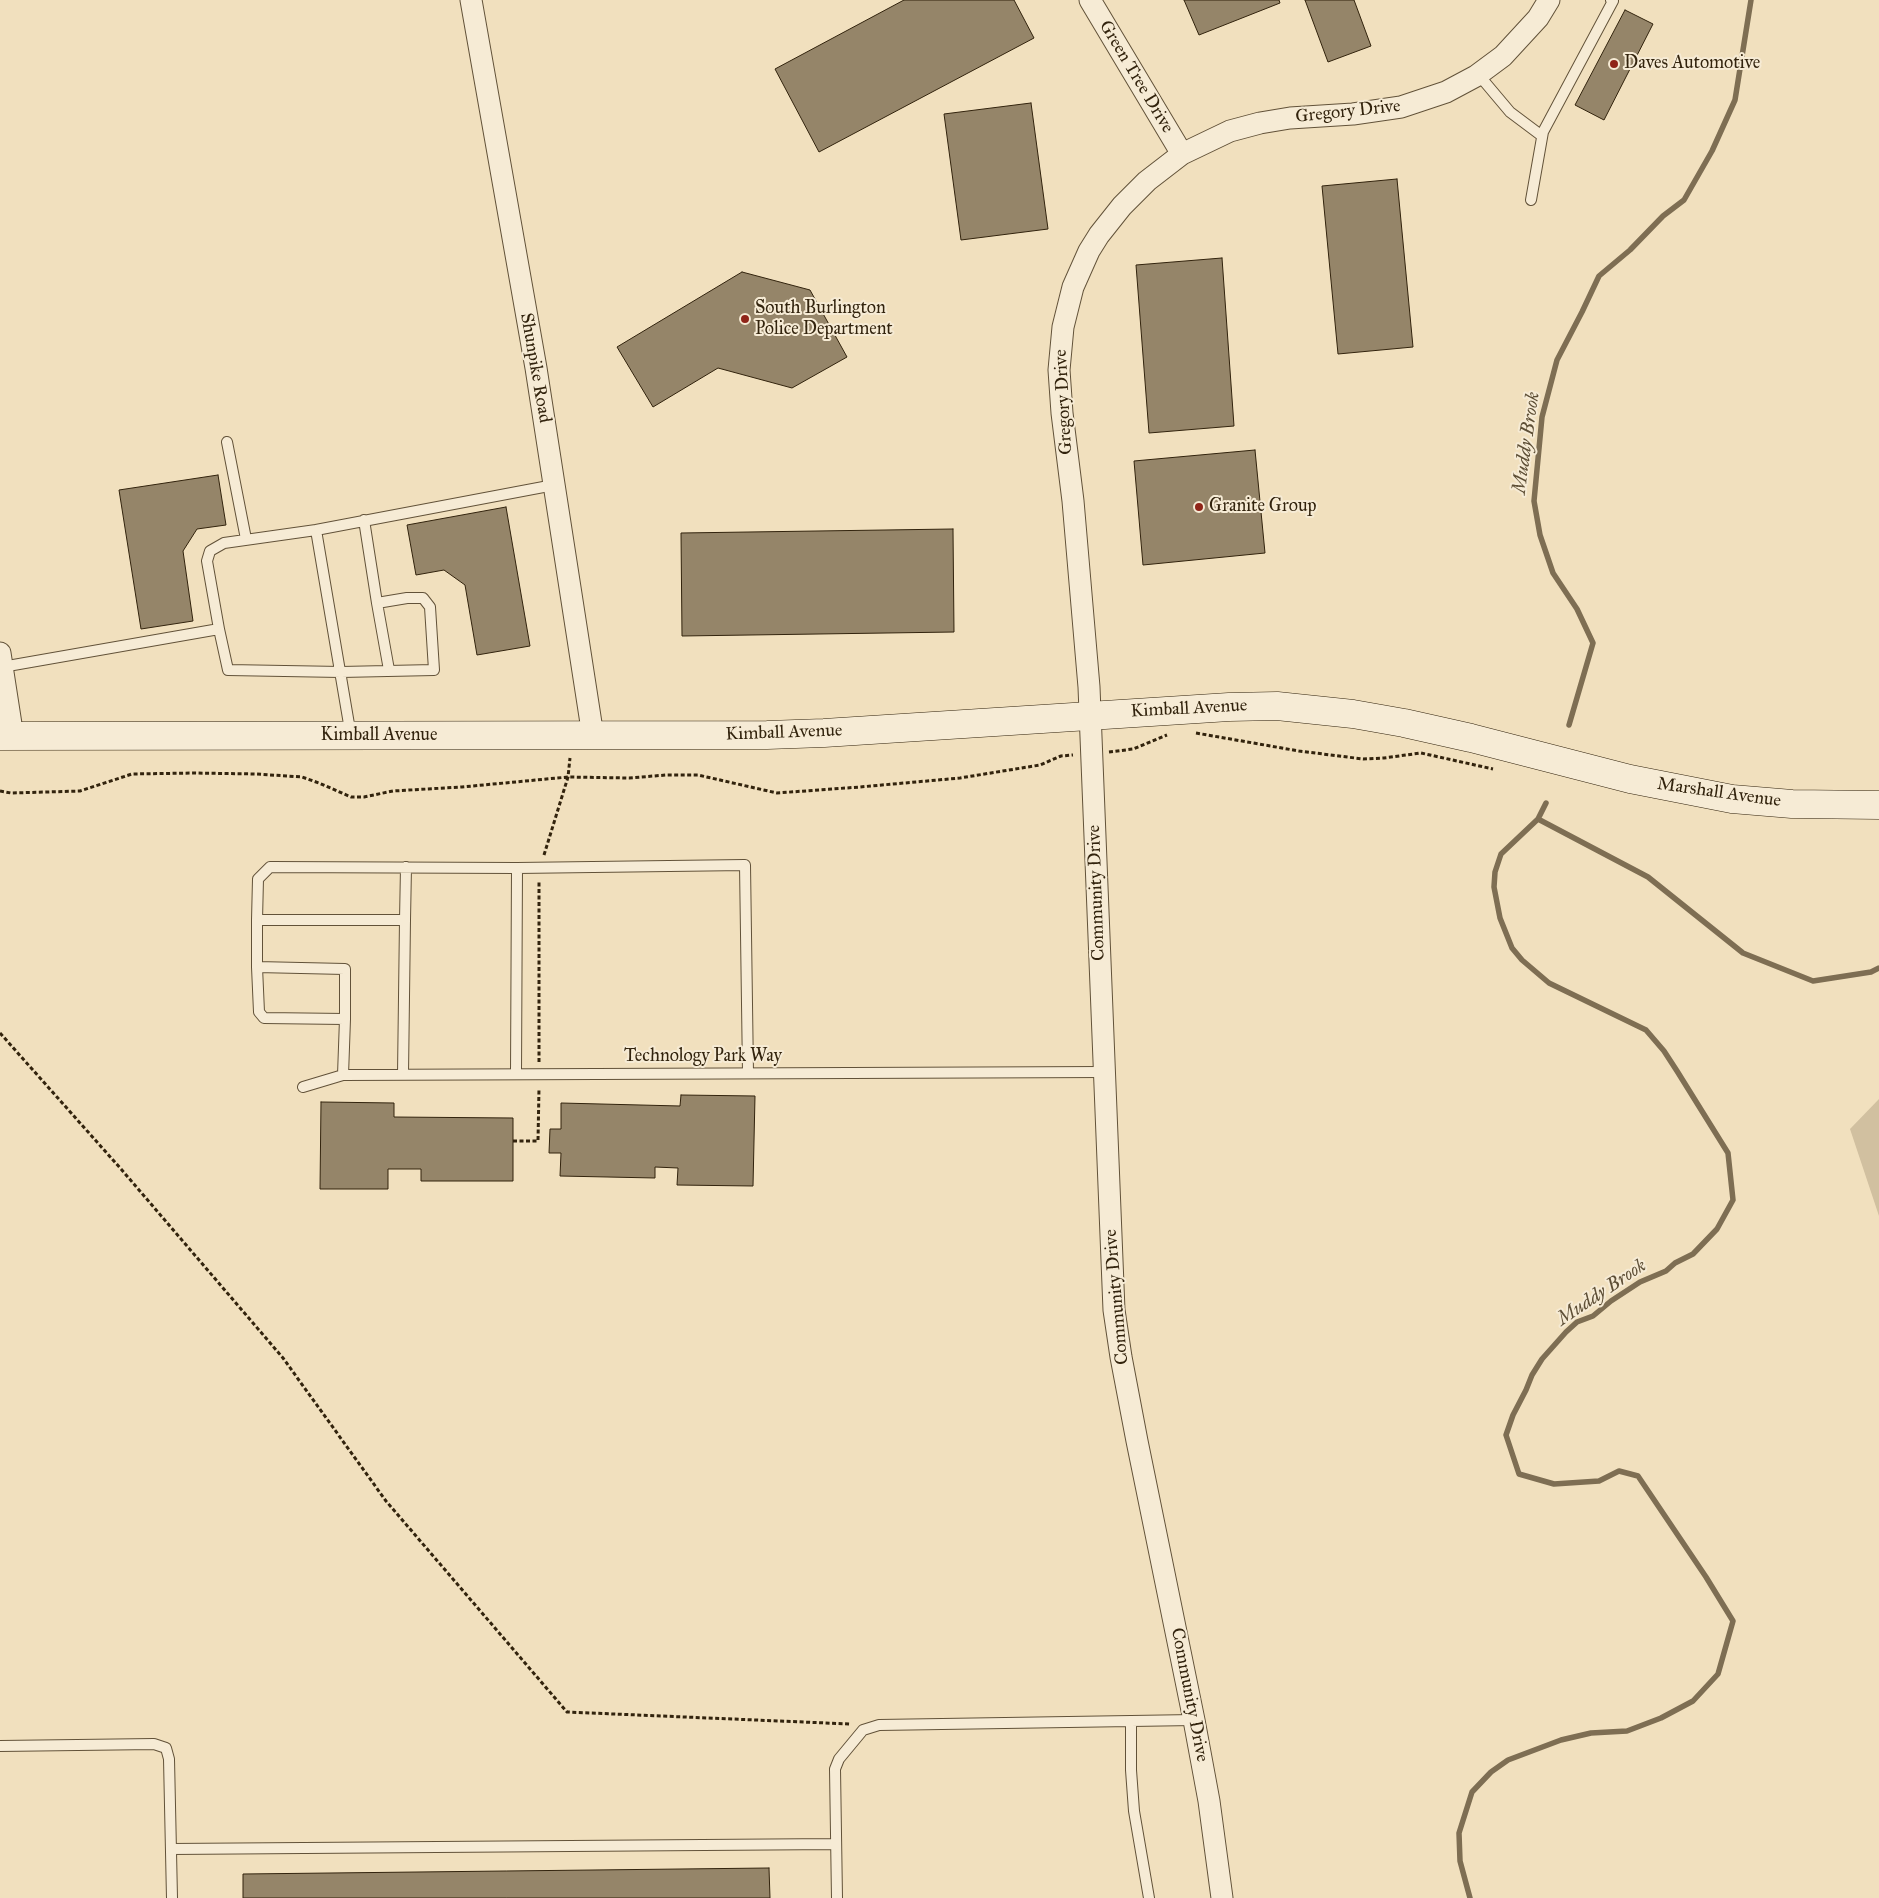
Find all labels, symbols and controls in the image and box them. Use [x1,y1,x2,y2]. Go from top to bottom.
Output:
street label: Green Tree Drive [1094,17,1178,137]
place label: Daves Automotive [1624,53,1760,75]
marker: Daves Automotive [1608,58,1620,70]
street label: Gregory Drive [1294,96,1402,128]
place label: South Burlington Police Department [755,298,893,340]
street label: Shunpike Road [515,311,555,425]
marker: South Burlington Police Department [739,313,751,325]
street label: Gregory Drive [1050,349,1078,455]
water label: Muddy Brook [1509,391,1545,495]
place label: Granite Group [1209,496,1316,518]
marker: Granite Group [1193,501,1205,513]
street label: Kimball Avenue [1130,695,1248,723]
street label: Kimball Avenue [725,720,843,746]
street label: Kimball Avenue [321,725,437,747]
street label: Marshall Avenue [1656,774,1782,812]
street label: Community Drive [1084,825,1110,961]
street label: Technology Park Way [624,1046,782,1068]
street label: Community Drive [1100,1228,1134,1366]
water label: Muddy Brook [1553,1255,1651,1331]
street label: Community Drive [1165,1626,1213,1764]

